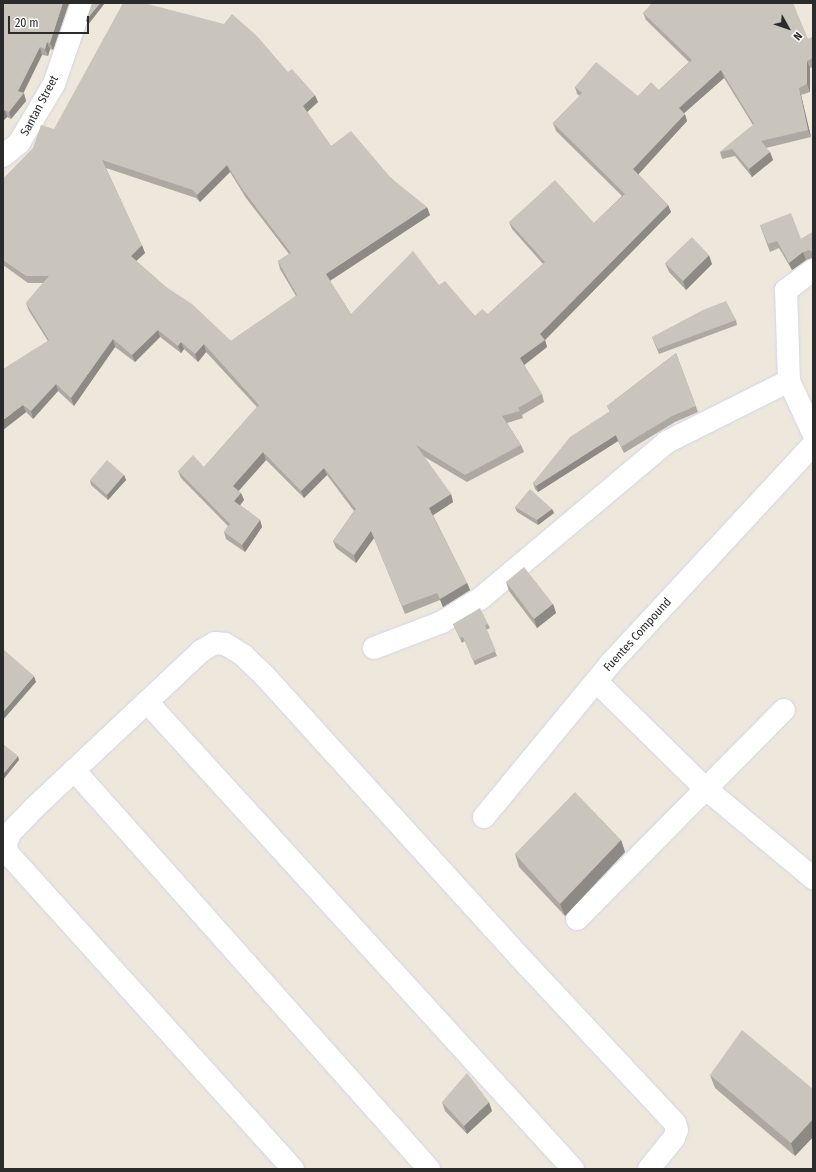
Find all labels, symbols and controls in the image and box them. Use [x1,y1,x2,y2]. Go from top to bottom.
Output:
scale bar [10,8,91,34]
north arrow [768,8,808,48]
text: 20 m [15,16,39,30]
text: N [790,29,805,43]
street label: Santan Street [18,73,62,139]
street label: Fuentes Compound [601,595,675,675]

